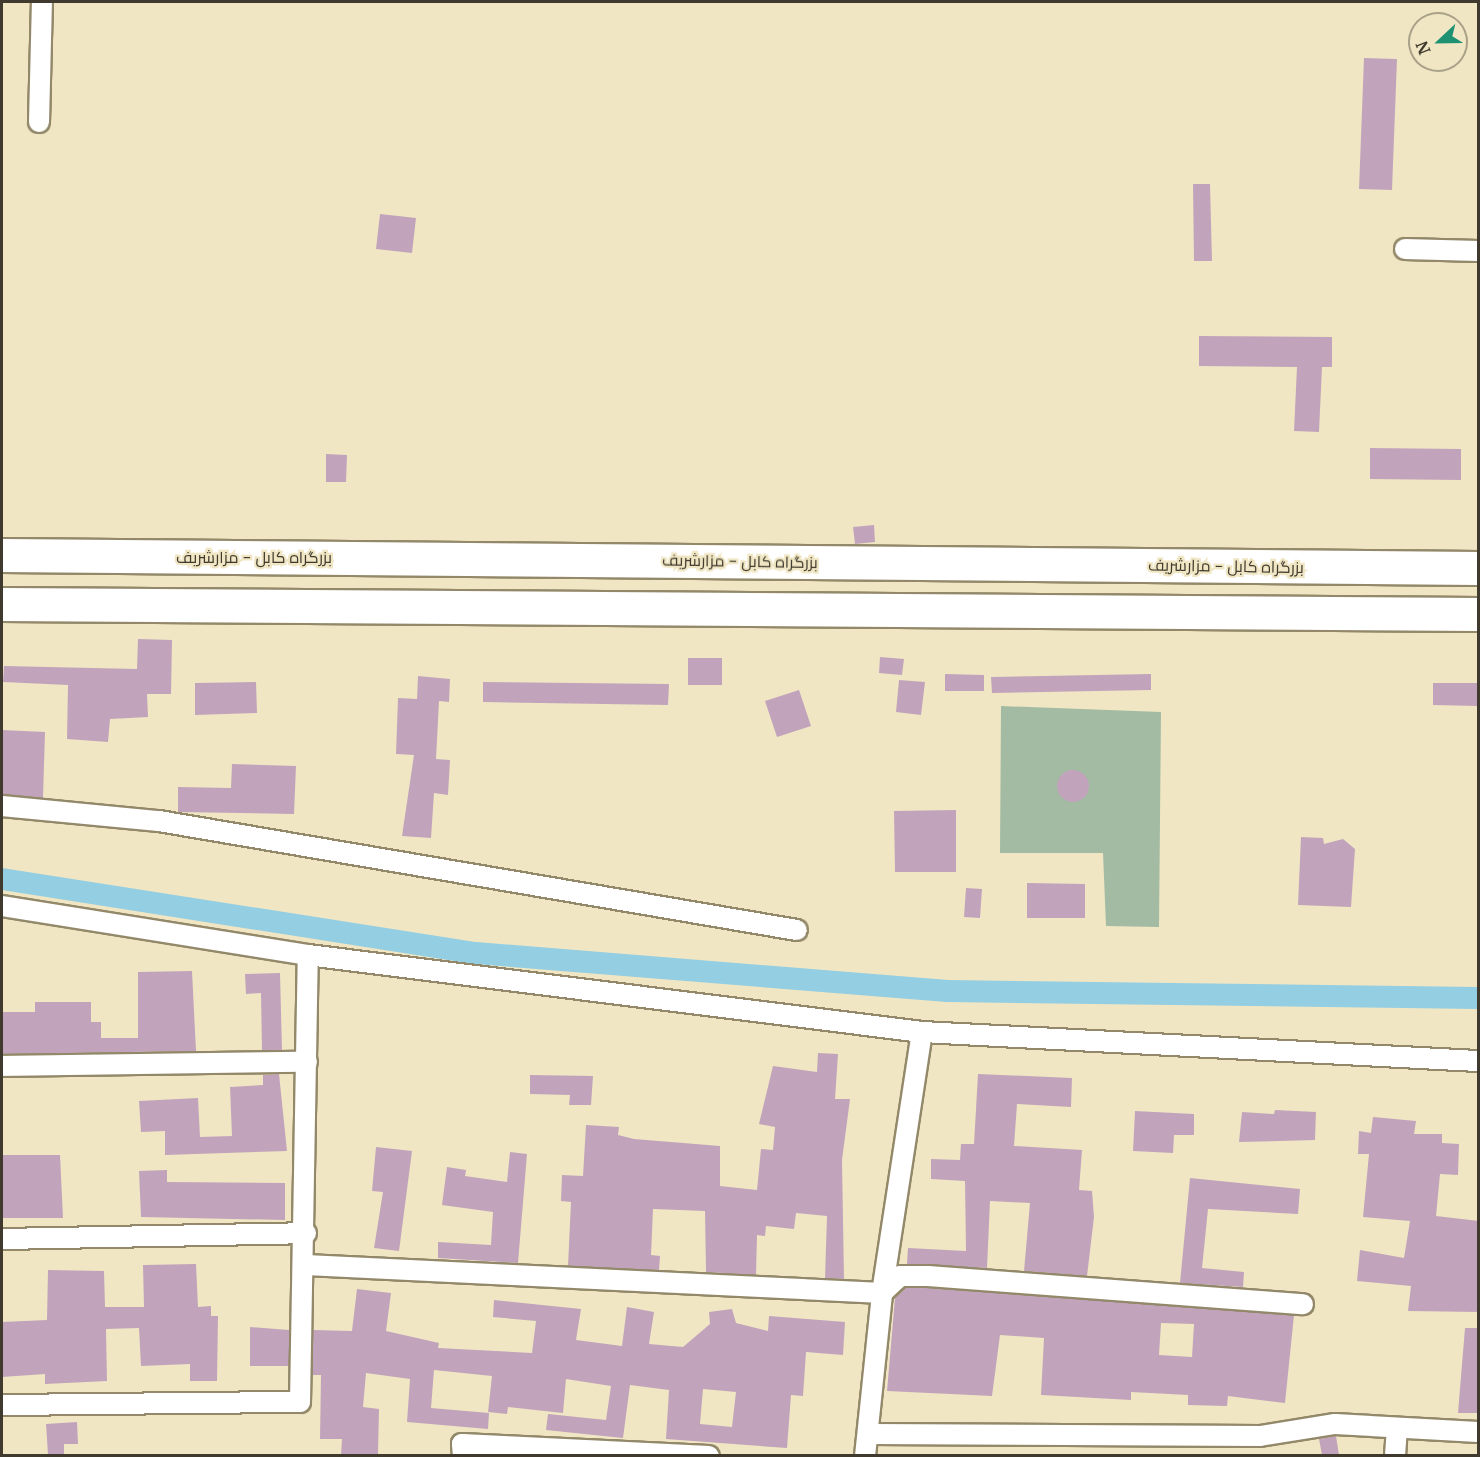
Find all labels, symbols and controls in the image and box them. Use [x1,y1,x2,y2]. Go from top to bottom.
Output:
north arrow [1408,12,1468,72]
text: N [1412,38,1435,58]
street label: بزرگراه کابل - مزارشریف [176,547,332,567]
street label: بزرگراه کابل - مزارشریف [662,550,818,572]
street label: بزرگراه کابل - مزارشریف [1148,555,1304,577]

